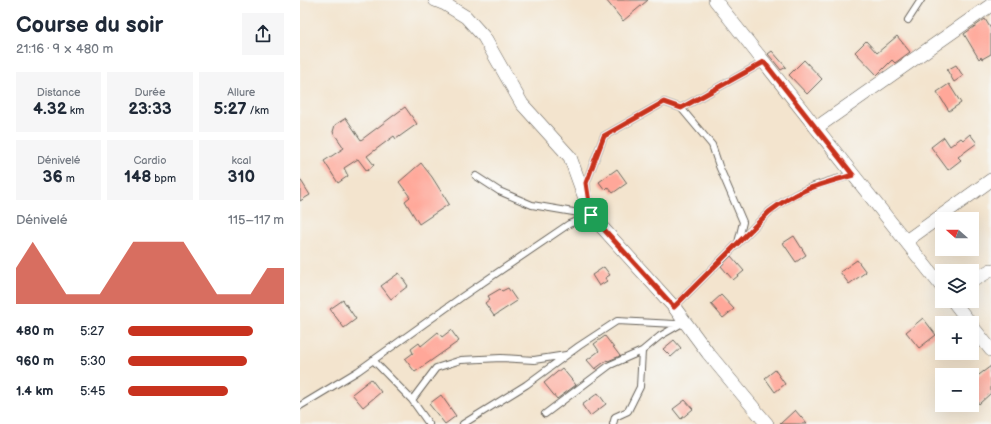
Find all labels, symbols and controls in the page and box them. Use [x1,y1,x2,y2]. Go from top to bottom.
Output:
text: Course du soir [16,12,163,39]
button: share [242,13,284,55]
text: 21:16 · 9 × 480 m [16,41,113,57]
text: Distance [37,86,81,99]
text: Durée [134,86,166,99]
text: Allure [227,86,255,99]
text: 4.32 [33,99,67,119]
text: 23:33 [128,99,172,119]
text: 5:27 [214,99,247,119]
text: km [67,104,84,117]
text: /km [247,104,269,117]
text: Dénivelé [37,154,80,167]
text: Cardio [134,154,166,167]
text: kcal [231,154,251,167]
text: 36 [43,167,63,187]
text: 148 [124,167,151,187]
text: 310 [227,167,255,187]
text: m [63,172,75,185]
text: bpm [151,172,176,185]
pin [574,198,608,232]
icon: arrive [580,204,602,226]
text: Dénivelé [16,212,67,228]
text: 115–117 m [228,212,284,228]
north arrow [935,212,979,256]
map controls [935,212,979,412]
button: layers [935,264,979,308]
button: + [935,316,979,360]
text: 480 m [16,323,54,339]
text: 5:27 [80,323,104,339]
text: 960 m [16,353,54,369]
text: 5:30 [80,353,106,369]
button: − [935,368,979,412]
text: 1.4 km [16,383,53,399]
text: 5:45 [80,383,105,399]

